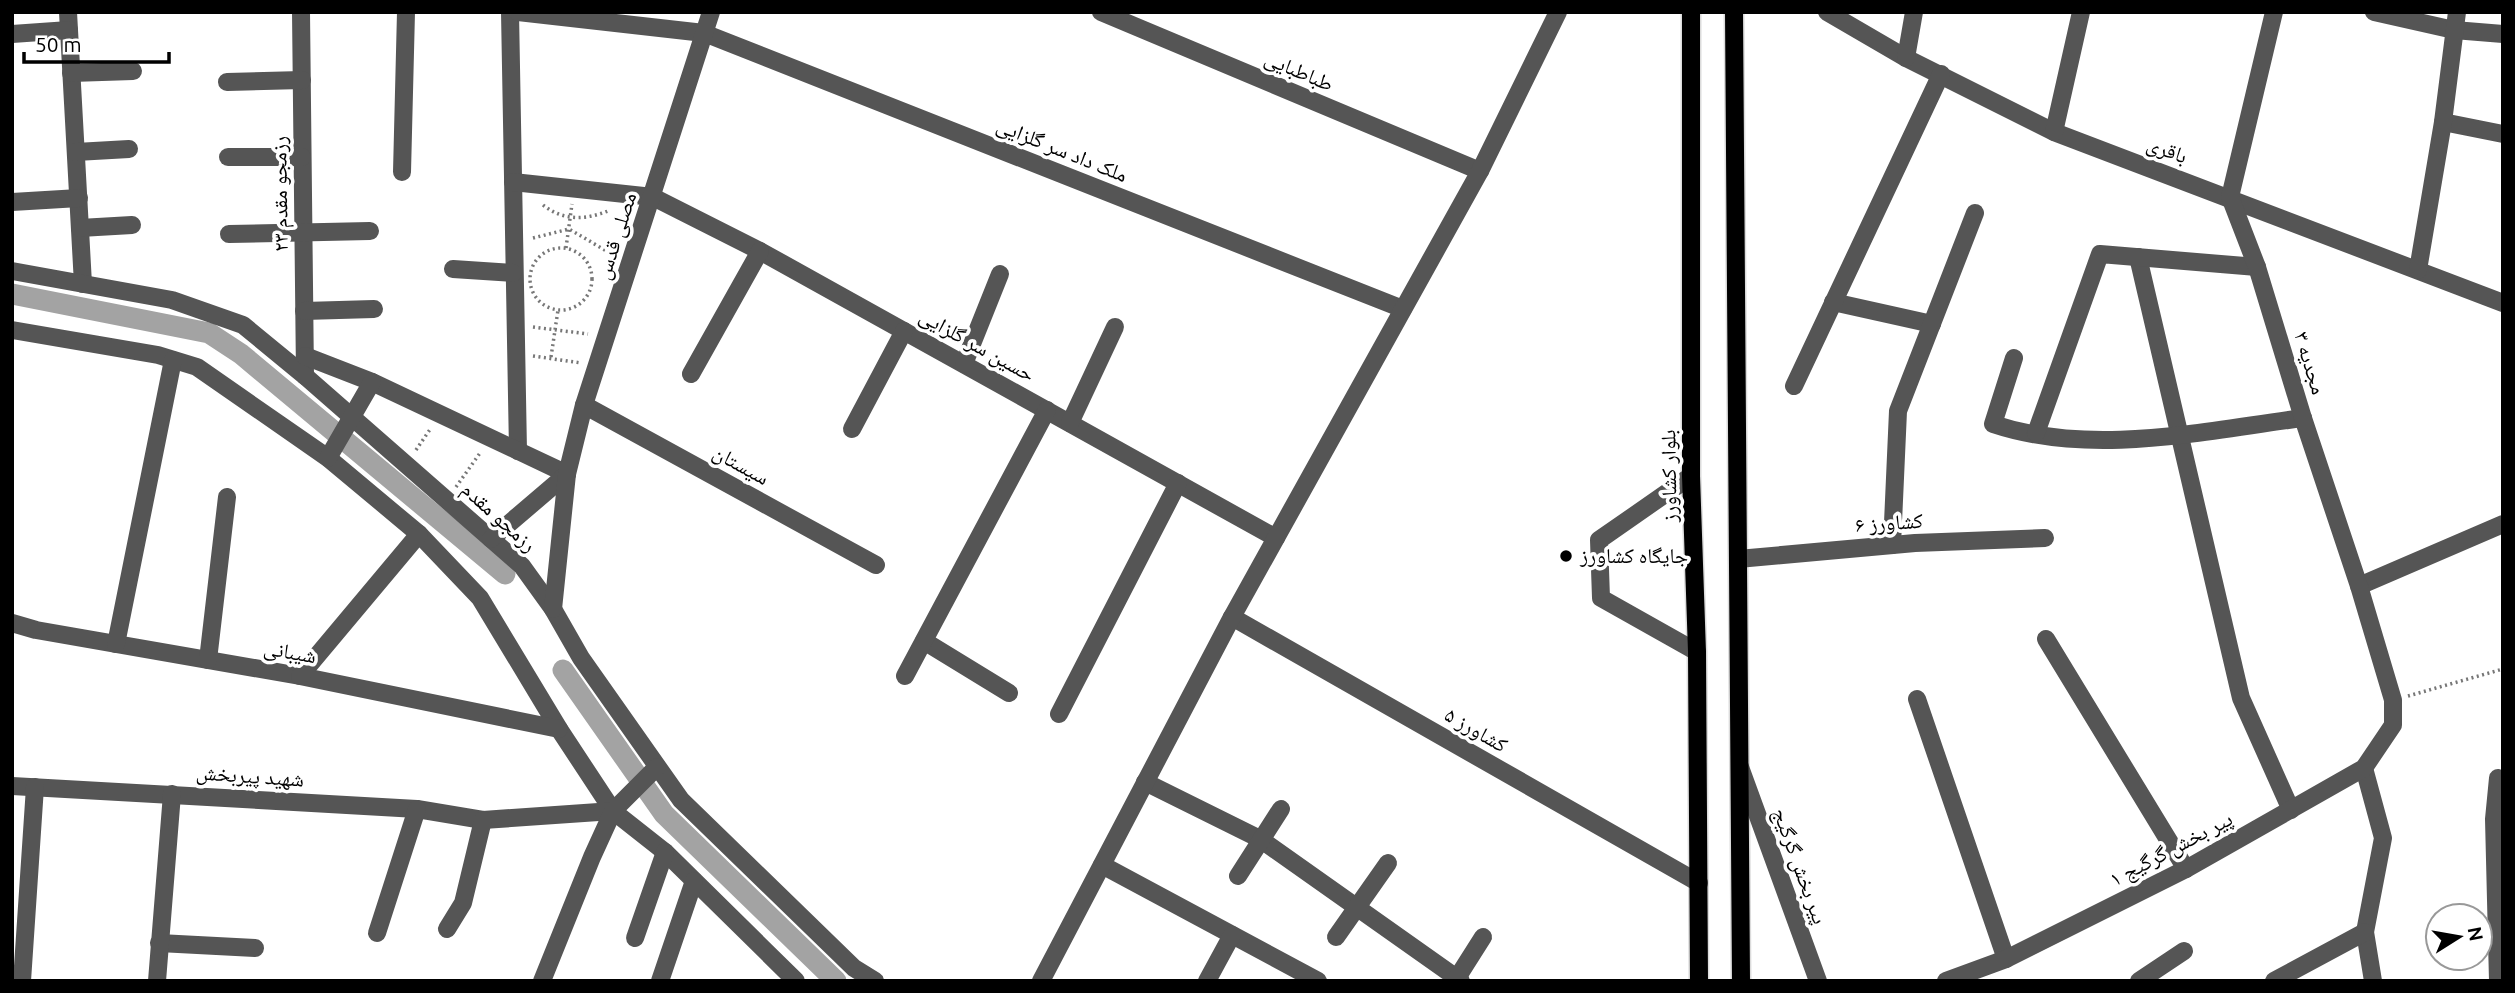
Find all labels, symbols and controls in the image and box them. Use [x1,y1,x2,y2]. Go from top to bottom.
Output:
scale bar [24,21,170,65]
text: 50 m [35,32,82,56]
street label: طباطبایی [1261,45,1337,97]
street label: ملک داد سر گلزایی [993,112,1131,188]
street label: باقری [2143,131,2191,168]
street label: رزمجو مقدم ۲۳ [266,136,295,252]
street label: مصلی قدس [590,189,642,283]
street label: حسین سر گلزایی [915,303,1039,387]
street label: مجدیه ۳ [2290,328,2332,397]
street label: بلوار کشاورز [1655,429,1681,524]
street label: سیستان [709,439,774,490]
street label: رزمجو مقدم [455,476,542,558]
street label: کشاورز ۶ [1854,508,1924,536]
place label: جایگاه کشاورز [1579,543,1688,567]
marker: جایگاه کشاورز [1558,548,1574,564]
street label: شیبانی [262,635,318,669]
street label: کشاورز ۵ [1441,702,1512,757]
street label: شهید پیربخش [195,759,305,793]
street label: پیر بخش گرگیج [1767,804,1833,928]
street label: پیر بخش گرگیج ۱ [2105,806,2237,892]
north arrow [2424,902,2494,972]
text: N [2464,925,2488,943]

